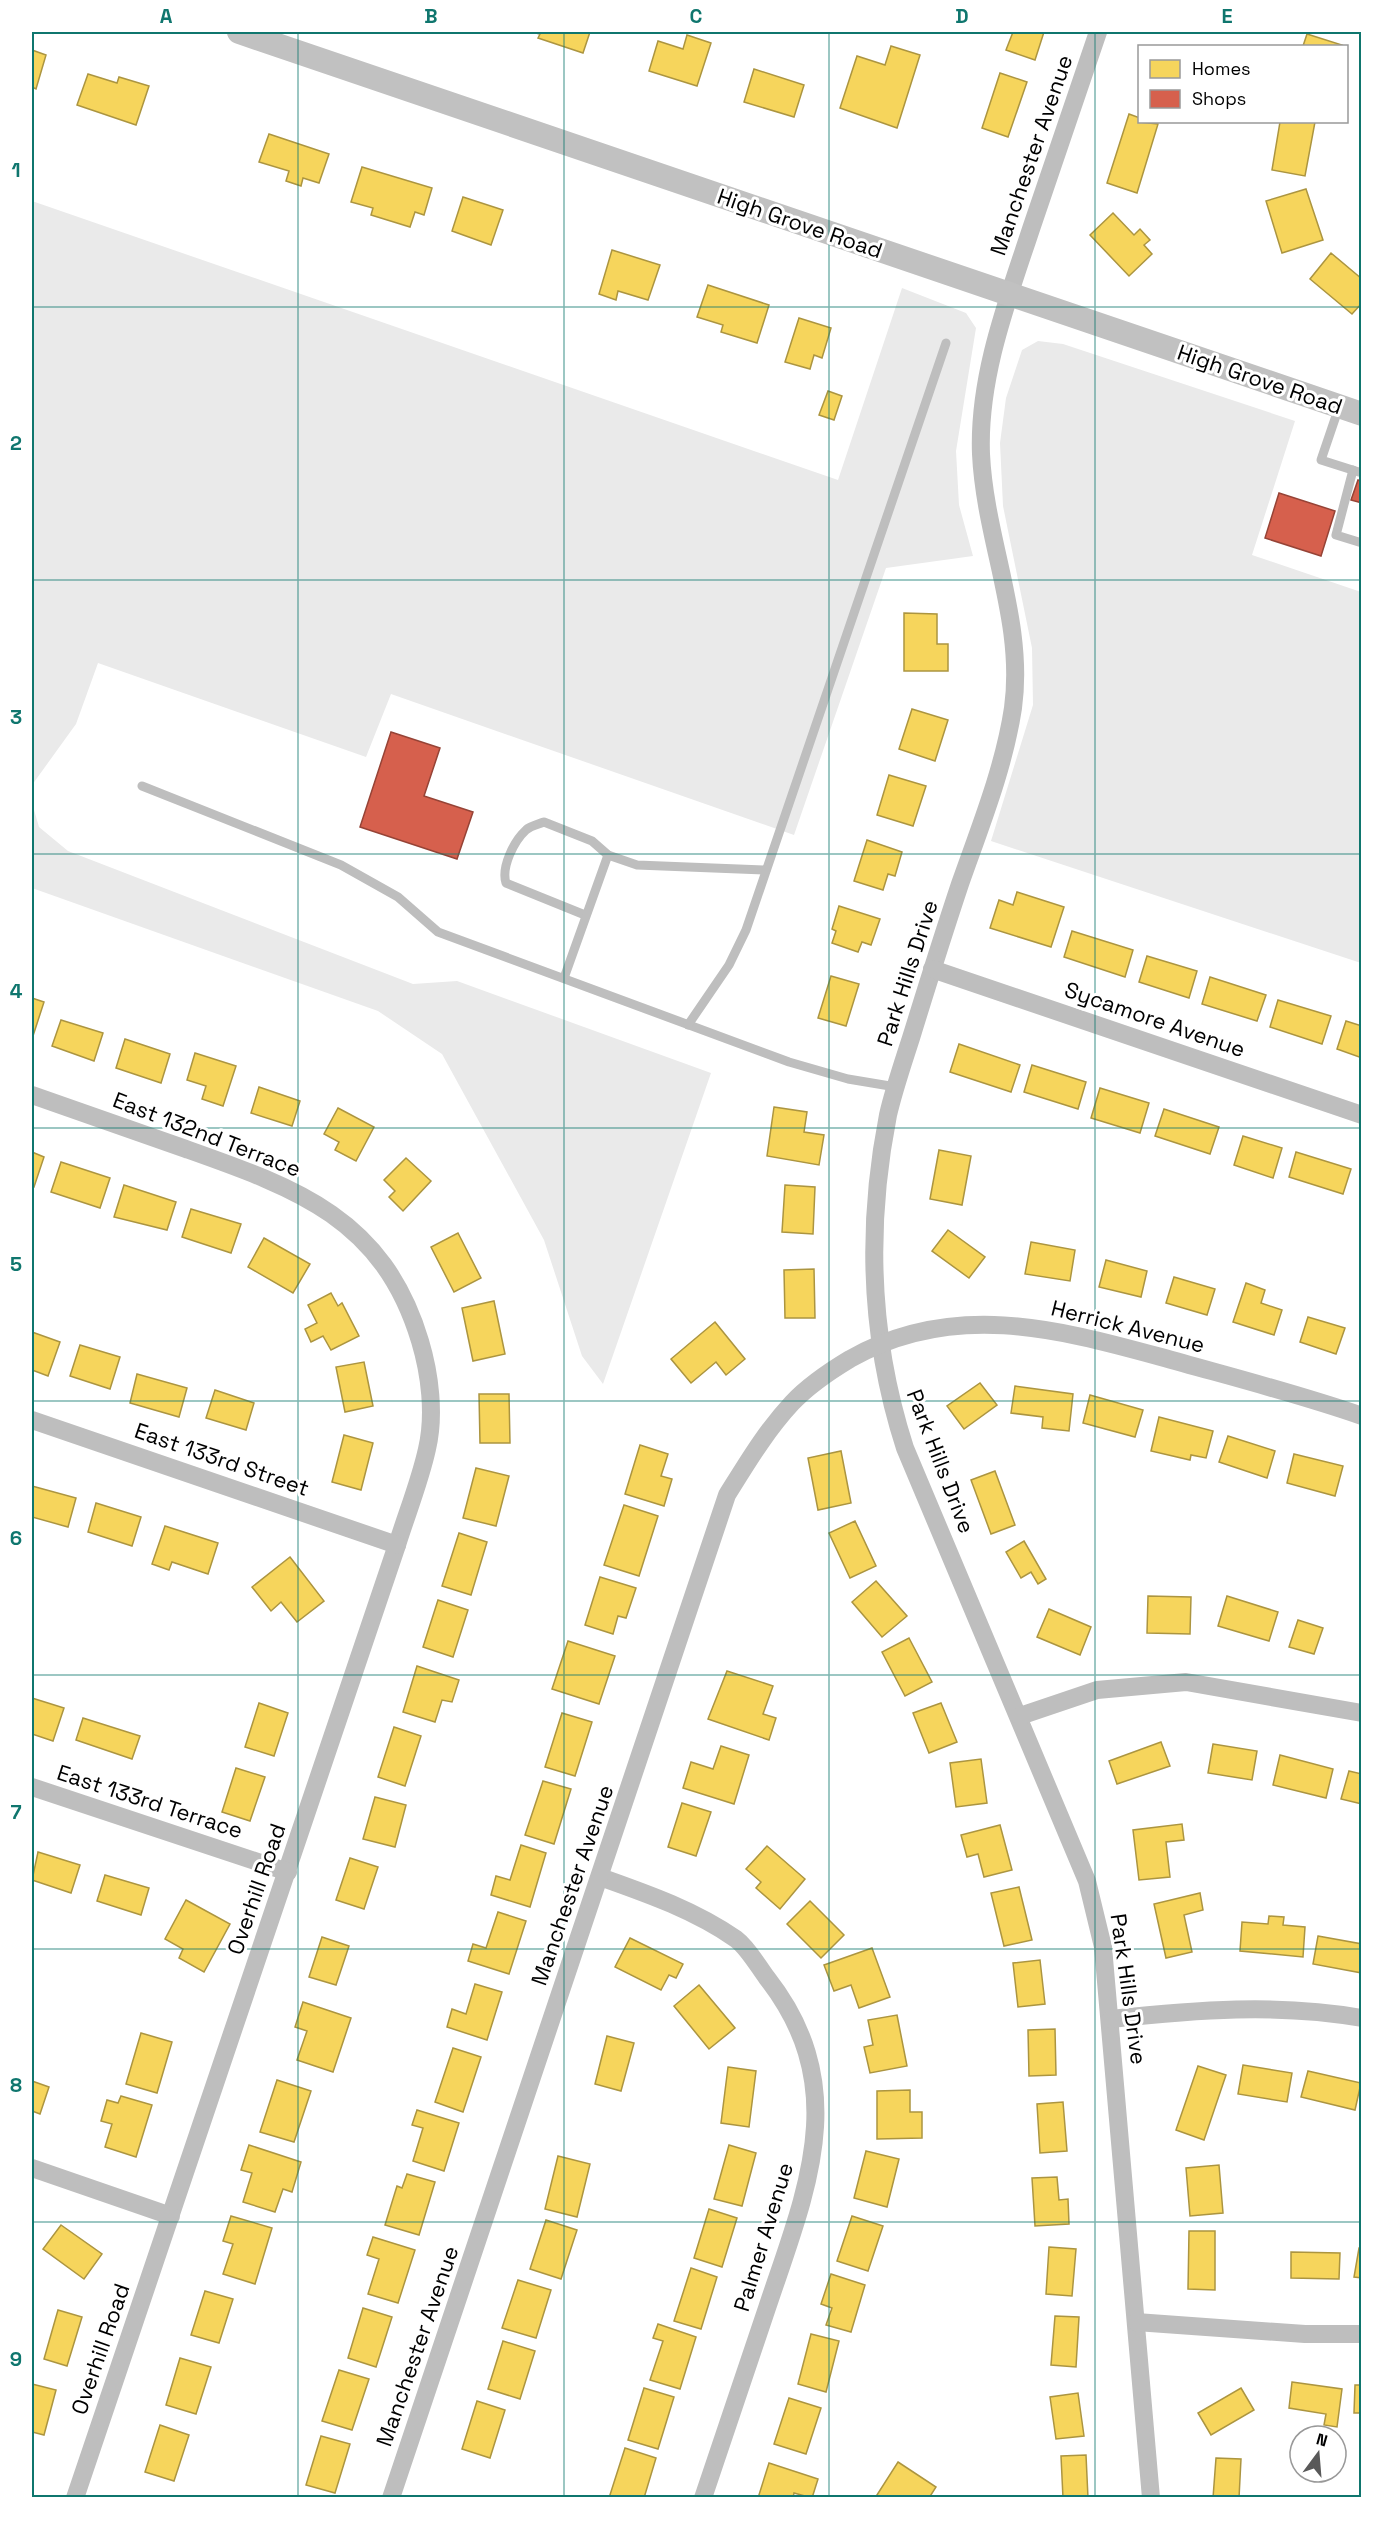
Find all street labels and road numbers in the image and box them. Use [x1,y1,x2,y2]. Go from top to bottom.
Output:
street label: Manchester Avenue [984,51,1078,259]
street label: High Grove Road [714,182,886,264]
street label: High Grove Road [1174,338,1346,420]
street label: Park Hills Drive [870,896,944,1050]
street label: Sycamore Avenue [1061,975,1249,1063]
street label: East 132nd Terrace [109,1085,305,1183]
street label: Herrick Avenue [1048,1293,1208,1359]
street label: Park Hills Drive [901,1385,981,1537]
street label: East 133rd Street [131,1416,313,1502]
street label: East 133rd Terrace [54,1758,246,1844]
street label: Manchester Avenue [525,1781,619,1989]
street label: Overhill Road [220,1820,292,1958]
street label: Park Hills Drive [1105,1912,1153,2066]
street label: Palmer Avenue [727,2159,799,2315]
street label: Manchester Avenue [370,2242,464,2450]
street label: Overhill Road [64,2280,136,2418]

